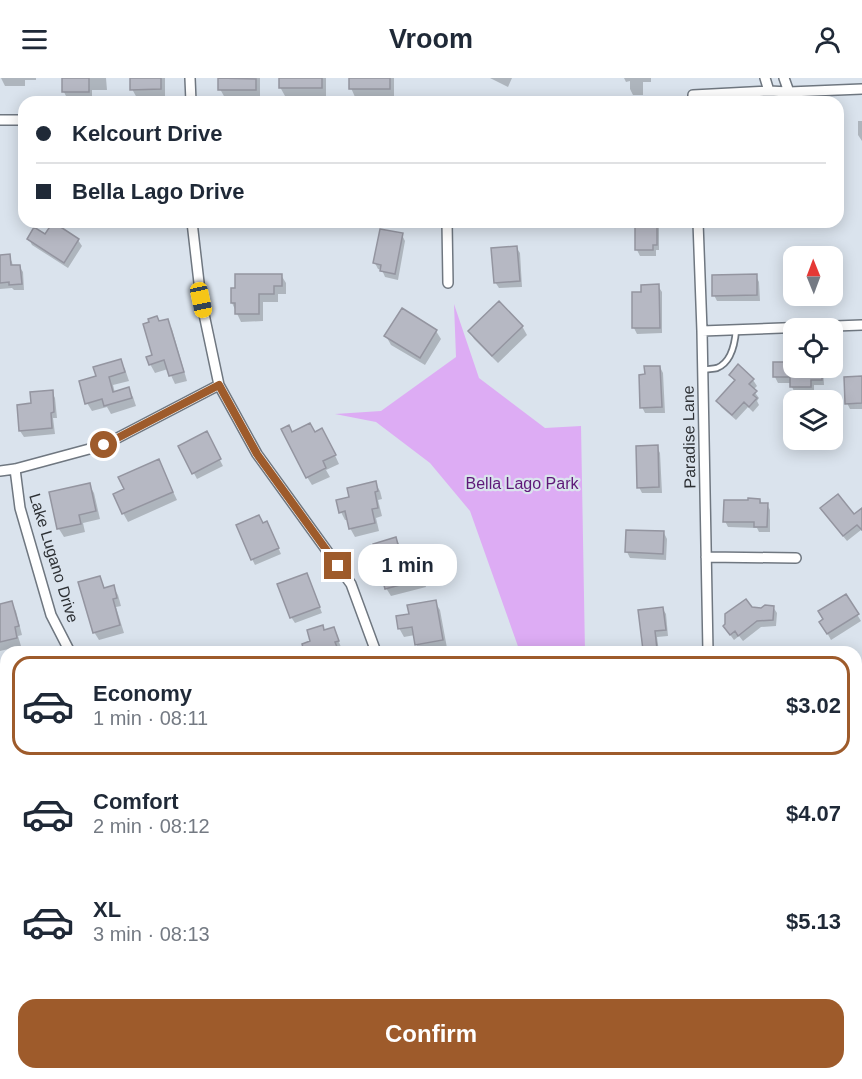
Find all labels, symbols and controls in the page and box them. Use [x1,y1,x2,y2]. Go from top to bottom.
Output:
icon: menu [18,23,51,56]
icon: person [811,23,844,56]
text: Vroom [389,24,473,54]
text: Kelcourt Drive [72,121,222,146]
text: Bella Lago Drive [72,179,244,204]
north arrow [783,246,843,306]
map controls [783,246,843,450]
car [188,281,214,319]
button: locate [783,318,843,378]
street label: Paradise Lane [680,385,698,489]
button: layers [783,390,843,450]
route start [90,431,117,458]
park label: Bella Lago Park [466,475,579,492]
street label: Lake Lugano Drive [26,491,82,625]
callout: 1 min [359,545,458,587]
route end [324,552,351,579]
text: 1 min [381,554,434,576]
icon: car [21,679,75,733]
text: Economy [93,681,192,706]
text: $3.02 [786,693,841,718]
text: 1 min · 08:11 [93,707,208,729]
icon: car [21,787,75,841]
text: Comfort [93,789,179,814]
text: $4.07 [786,801,841,826]
text: 2 min · 08:12 [93,815,210,837]
icon: car [21,895,75,949]
text: XL [93,897,121,922]
text: $5.13 [786,909,841,934]
text: 3 min · 08:13 [93,923,210,945]
button: Confirm [18,999,844,1068]

